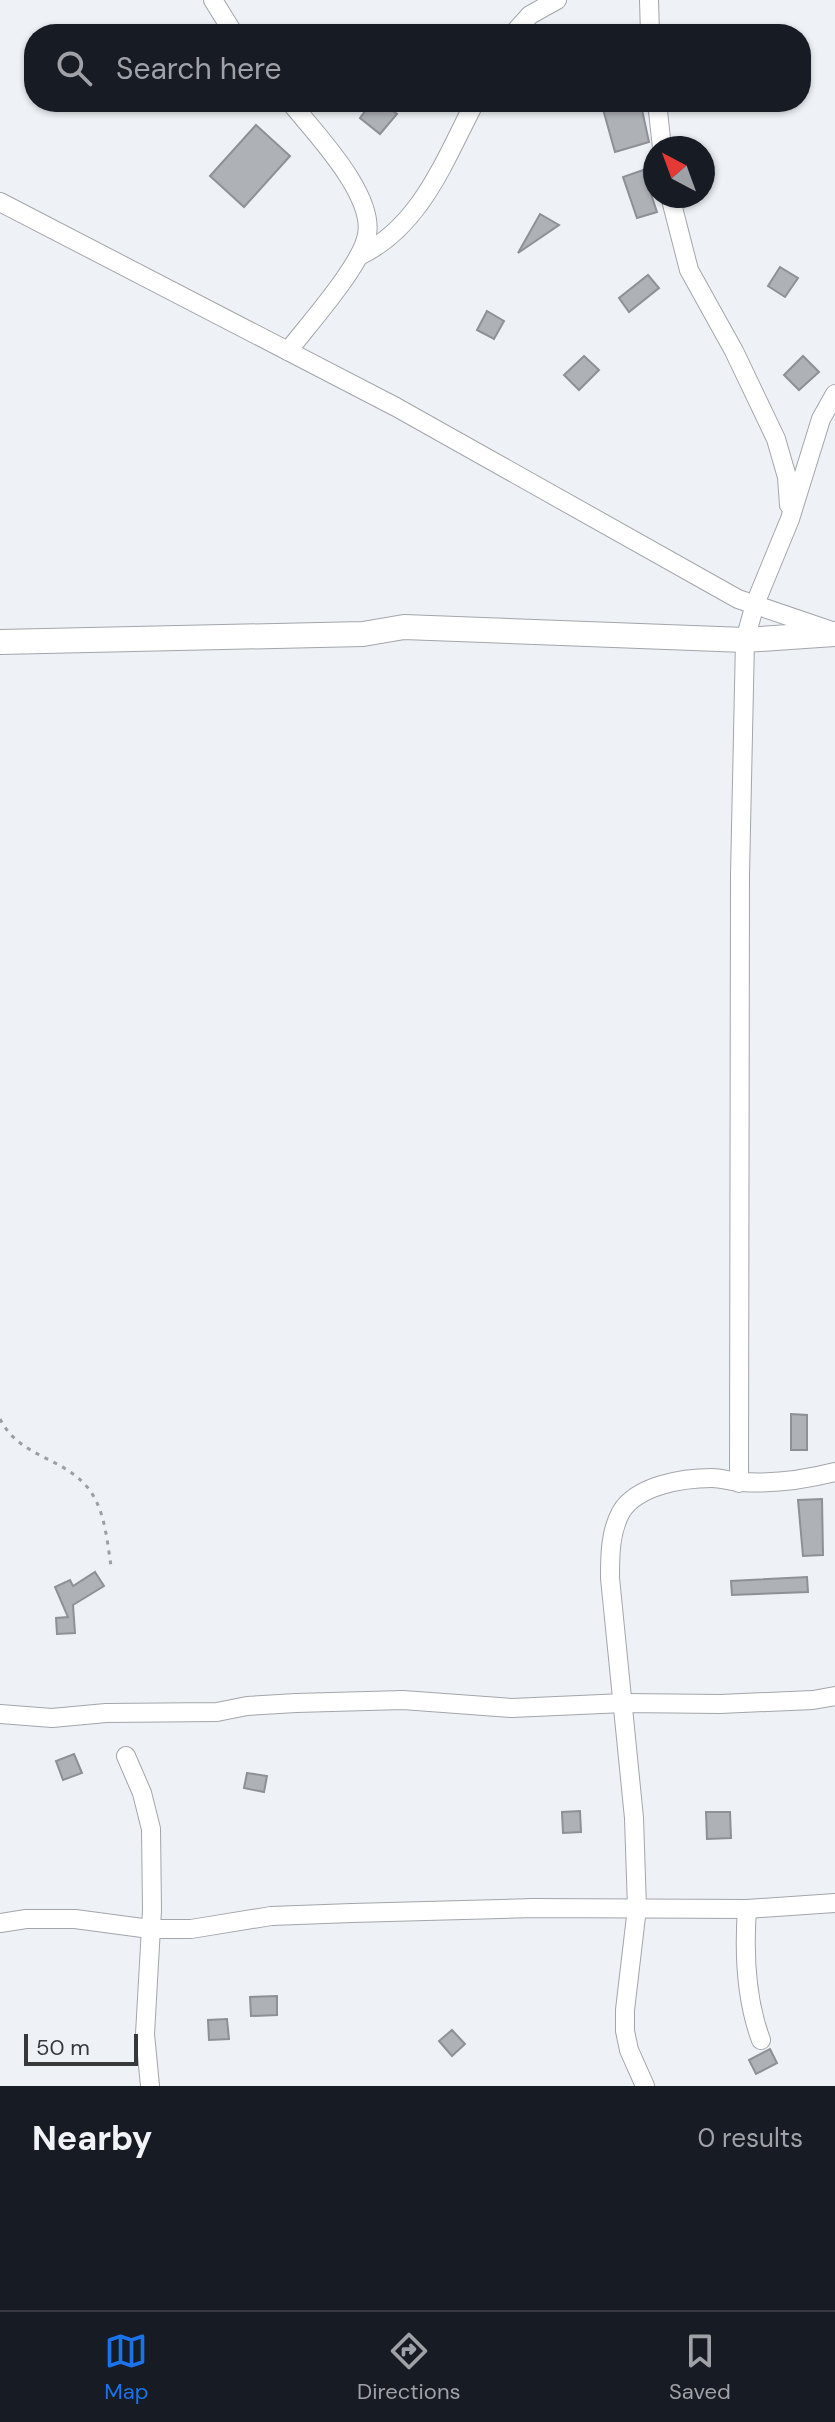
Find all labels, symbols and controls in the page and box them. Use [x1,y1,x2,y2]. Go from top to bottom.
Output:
search box [24,24,811,112]
icon: search [52,46,96,90]
text: Search here [116,49,282,88]
north arrow [643,136,715,208]
scale bar [24,2030,138,2066]
text: 50 m [36,2033,90,2062]
text: Nearby [32,2116,152,2161]
text: 0 results [697,2121,803,2155]
tab: Map [104,2329,149,2406]
tab: Directions [357,2329,461,2406]
tab: Saved [669,2329,731,2406]

